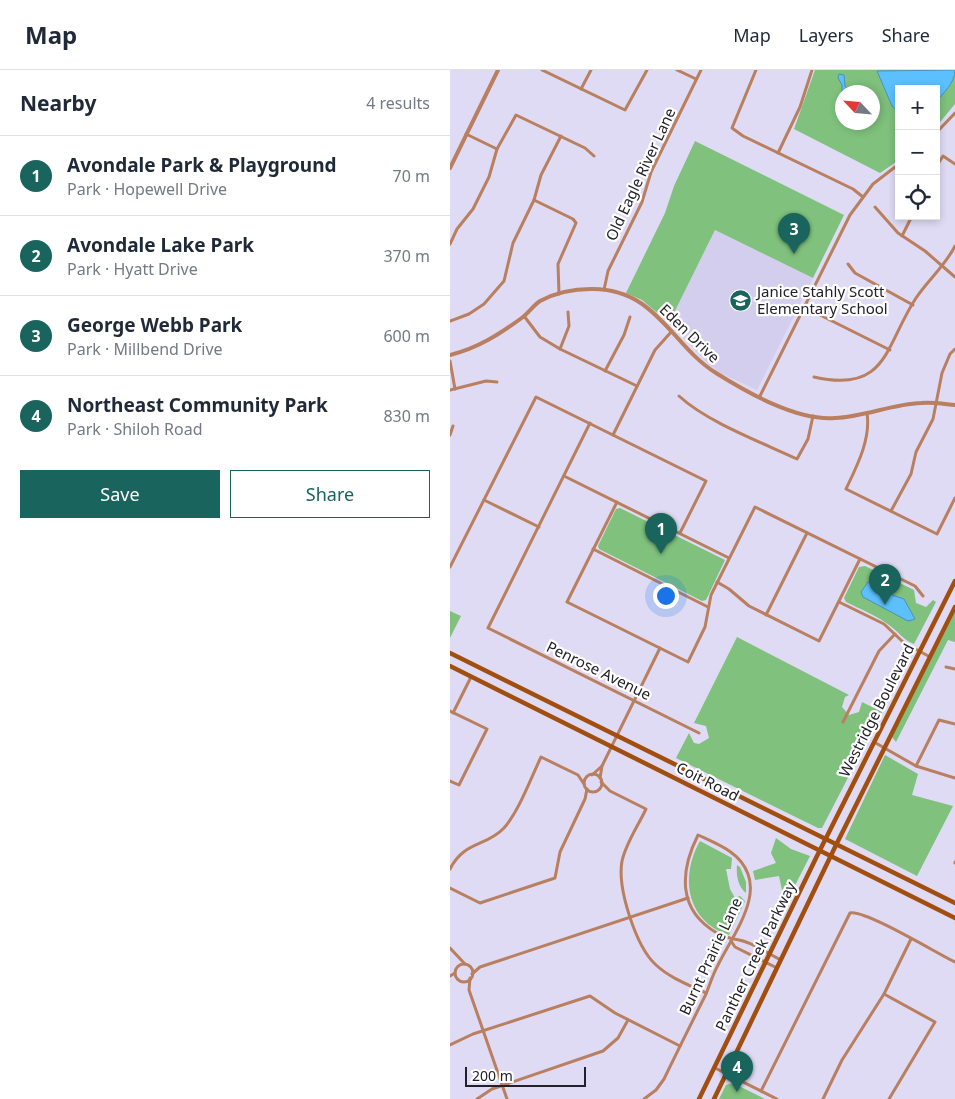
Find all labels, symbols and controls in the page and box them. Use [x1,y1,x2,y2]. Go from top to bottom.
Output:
text: Map [25,18,77,51]
text: Map [733,23,771,47]
text: Layers [799,23,854,47]
text: Share [882,23,930,47]
north arrow [835,85,880,130]
map controls [895,85,940,220]
button: + [895,85,940,130]
text: Nearby [20,89,96,117]
text: 4 results [366,92,430,114]
street label: Old Eagle River Lane [600,104,680,244]
button: − [895,130,940,175]
text: Avondale Park & Playground [67,152,337,178]
text: 1 [31,165,41,187]
text: 70 m [393,165,430,187]
button: locate [895,175,940,220]
text: Park · Hopewell Drive [67,178,227,200]
pin: 3 [778,213,810,254]
text: Avondale Lake Park [67,232,254,258]
text: 2 [31,245,41,267]
text: 370 m [383,245,430,267]
text: Park · Hyatt Drive [67,258,198,280]
place label: Janice Stahly Scott Elementary School [755,281,888,318]
school or university icon: Janice Stahly Scott Elementary School [729,288,753,312]
street label: Eden Drive [656,299,724,367]
text: George Webb Park [67,312,242,338]
text: 3 [31,325,41,347]
text: 600 m [383,325,430,347]
text: Park · Millbend Drive [67,338,223,360]
text: Northeast Community Park [67,392,328,418]
text: 4 [31,405,41,427]
text: 830 m [383,405,430,427]
text: Park · Shiloh Road [67,418,203,440]
button: Save [20,470,220,518]
button: Share [230,470,430,518]
pin: 1 [645,513,677,554]
pin: 2 [869,564,901,605]
your location [653,583,679,609]
street label: Penrose Avenue [543,636,655,704]
street label: Westridge Boulevard [834,640,918,780]
street label: Coit Road [673,757,743,805]
street label: Panther Creek Parkway [710,878,800,1034]
street label: Burnt Prairie Lane [674,894,746,1018]
pin: 4 [721,1051,753,1092]
scale bar [465,1064,586,1087]
text: 200 m [472,1066,513,1085]

